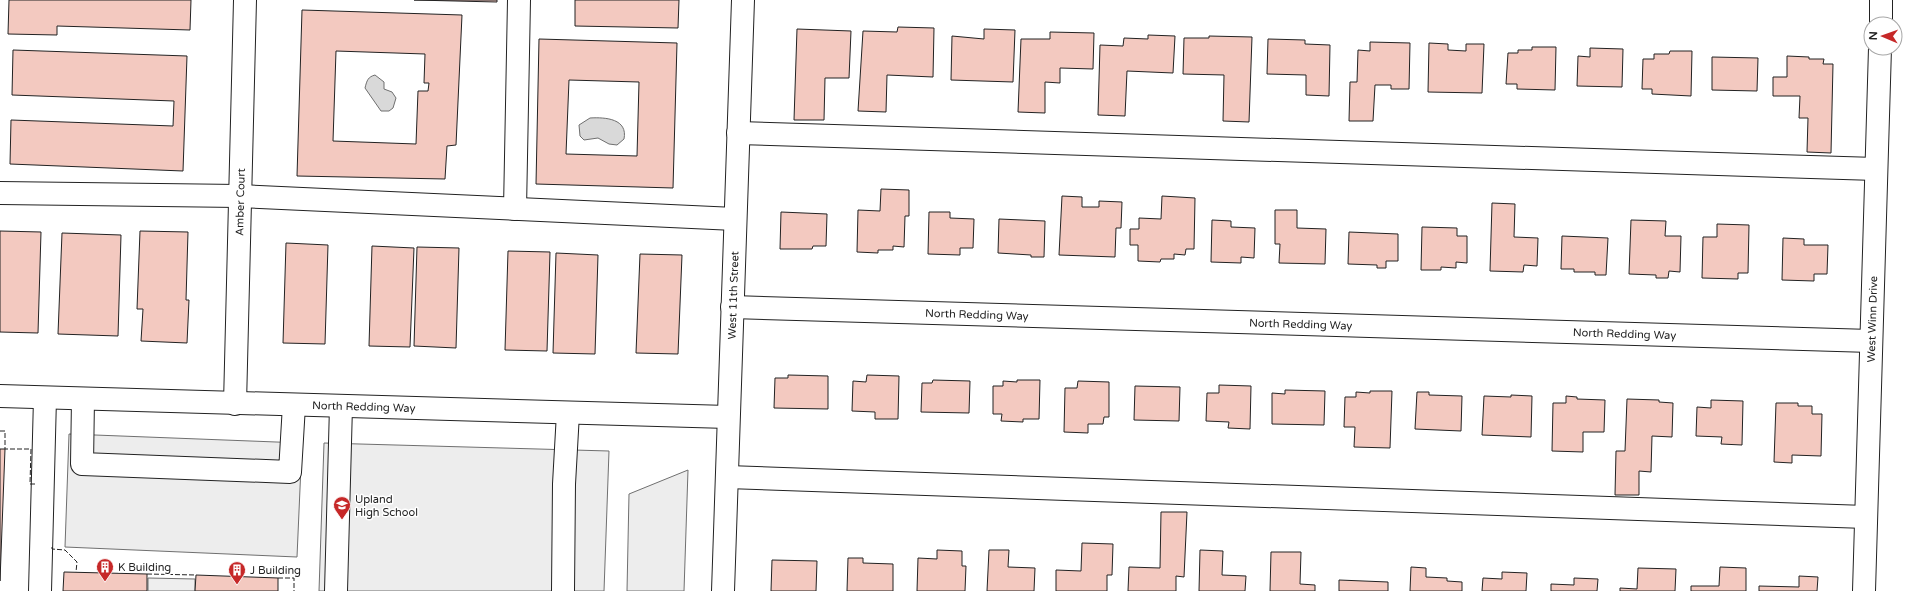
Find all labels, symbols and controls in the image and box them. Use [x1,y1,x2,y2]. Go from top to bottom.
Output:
north arrow [1863,16,1903,56]
text: N [1867,31,1880,40]
street label: Amber Court [233,168,248,236]
street label: West 11th Street [726,251,742,340]
street label: West Winn Drive [1865,276,1880,363]
street label: North Redding Way [925,307,1029,323]
street label: North Redding Way [1249,316,1353,333]
street label: North Redding Way [1573,326,1677,342]
street label: North Redding Way [312,399,416,415]
place label: Upland High School [355,493,418,519]
school or university icon: Upland High School [332,495,352,520]
building icon: K Building [95,557,115,582]
building icon: J Building [227,560,247,585]
place label: K Building [118,561,171,574]
place label: J Building [250,564,301,577]

